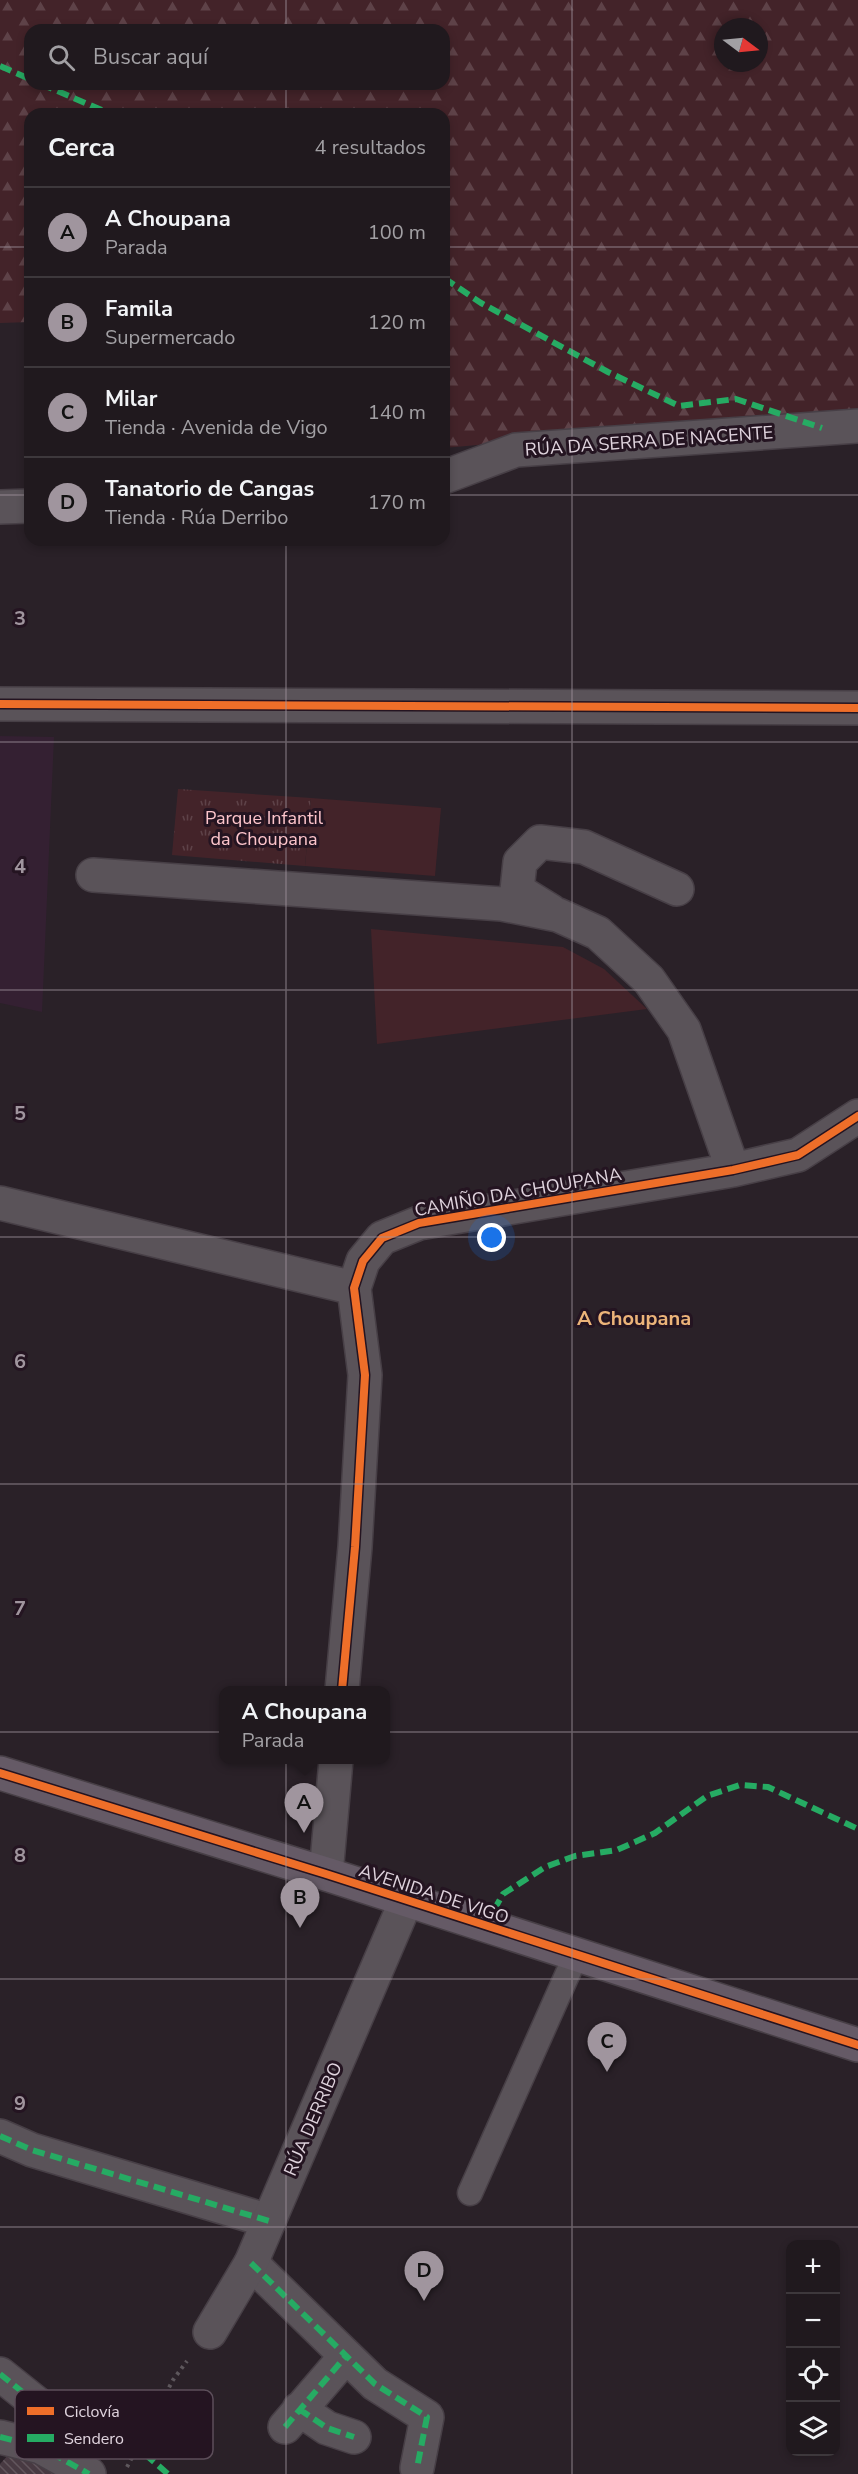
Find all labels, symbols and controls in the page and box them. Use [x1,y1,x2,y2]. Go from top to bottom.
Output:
north arrow [714,18,768,72]
search box [24,24,450,90]
icon: search [45,41,78,74]
text: Buscar aquí [93,42,208,72]
text: Cerca [48,130,115,165]
text: 4 resultados [315,134,426,161]
text: A Choupana [105,204,231,234]
text: A [60,219,75,246]
text: 100 m [368,219,426,246]
text: Parada [105,234,168,261]
text: Famila [105,294,173,324]
text: B [61,309,74,336]
text: 120 m [368,309,426,336]
text: Supermercado [105,324,235,351]
text: Milar [105,384,157,414]
text: C [61,399,74,426]
text: 140 m [368,399,426,426]
text: Tienda · Avenida de Vigo [105,414,328,441]
street label: RÚA DA SERRA DE NACENTE [524,420,774,462]
text: Tanatorio de Cangas [105,474,314,504]
text: D [60,489,75,516]
text: 170 m [368,489,426,516]
text: Tienda · Rúa Derribo [105,504,288,531]
text: 3 [14,605,26,632]
park label: Parque Infantil da Choupana [205,806,324,851]
text: 4 [14,853,26,880]
text: 5 [14,1100,26,1127]
street label: CAMIÑO DA CHOUPANA [413,1162,623,1222]
your location [477,1223,506,1252]
district label: A Choupana [577,1305,691,1332]
text: 6 [14,1348,26,1375]
text: 7 [14,1595,26,1622]
popup [219,1686,390,1764]
text: A Choupana [242,1697,367,1727]
text: Parada [242,1727,304,1754]
pin: A [284,1784,324,1833]
text: 8 [14,1842,26,1869]
street label: AVENIDA DE VIGO [356,1858,512,1930]
pin: B [280,1878,320,1928]
pin: C [588,2022,626,2072]
street label: RÚA DERRIBO [278,2058,348,2180]
text: 9 [14,2090,26,2117]
map controls [786,2240,840,2456]
button: + [786,2240,840,2294]
pin: D [404,2252,444,2301]
button: − [786,2294,840,2348]
button: locate [786,2348,840,2402]
legend [15,2390,213,2459]
text: Ciclovía [64,2401,120,2423]
button: layers [786,2402,840,2456]
text: Sendero [64,2428,124,2450]

